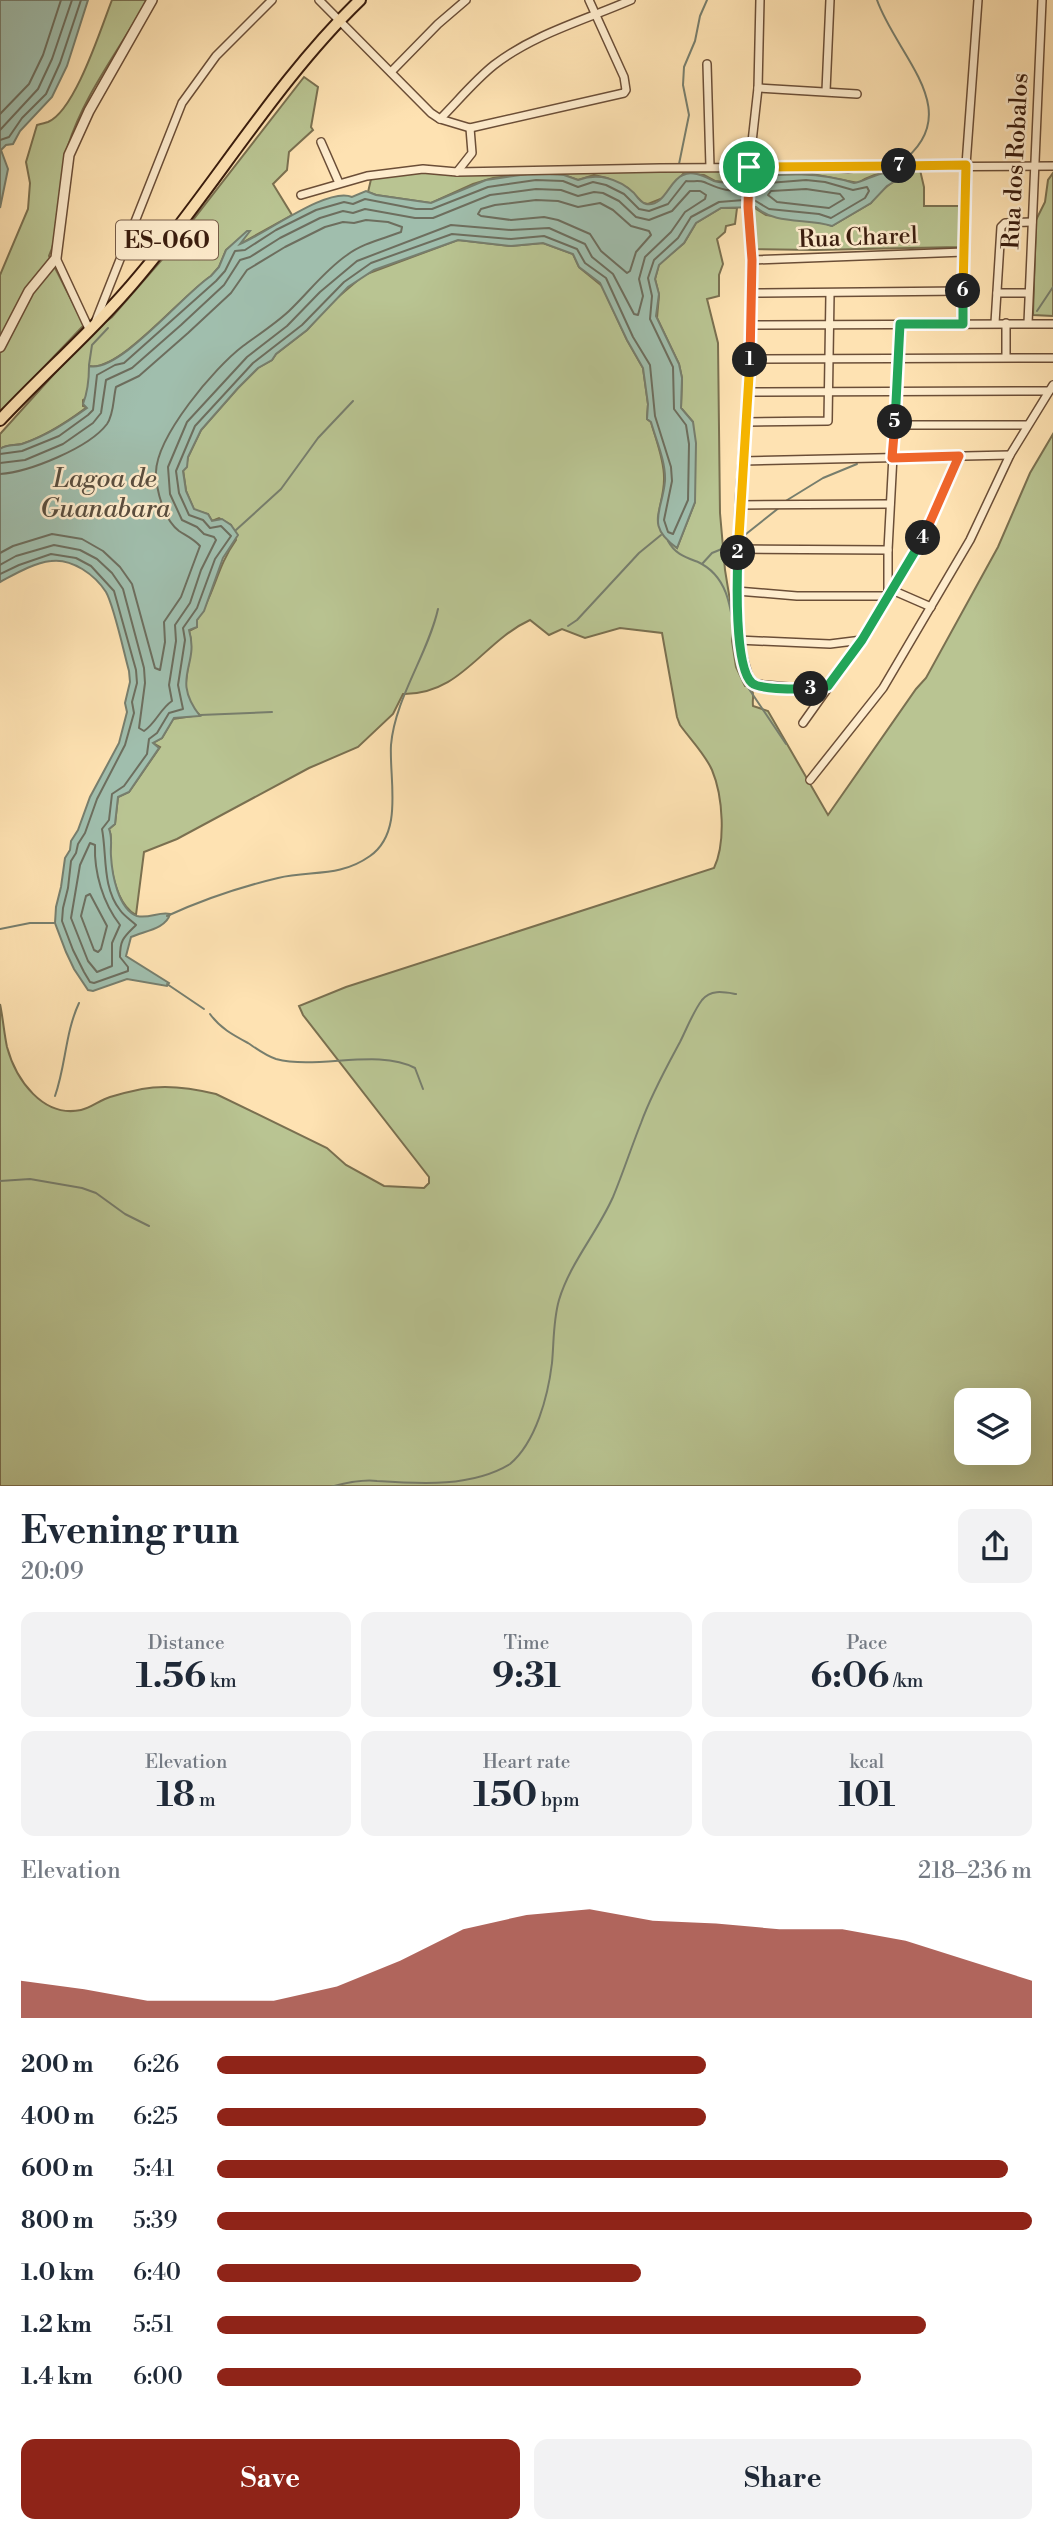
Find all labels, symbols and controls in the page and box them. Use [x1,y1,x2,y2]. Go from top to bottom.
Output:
street label: Rua dos Robalos [996,72,1036,250]
pin [719,137,779,197]
icon: arrive [730,148,768,186]
pin: 7 [881,148,916,184]
text: 7 [893,153,904,177]
road number: ES-060 [116,220,218,260]
street label: Rua Charel [798,221,918,255]
pin: 6 [946,274,981,308]
text: 6 [957,278,968,302]
pin: 1 [732,342,768,378]
text: 1 [745,347,754,371]
pin: 5 [878,404,912,440]
text: 5 [889,409,900,433]
water label: Lagoa de Guanabara [40,463,171,525]
pin: 4 [906,520,940,556]
text: 4 [916,525,929,549]
pin: 2 [720,536,756,570]
text: 2 [732,540,743,564]
pin: 3 [794,672,828,706]
text: 3 [805,676,816,700]
map controls [954,1388,1031,1465]
button: layers [954,1388,1031,1465]
text: Evening run [21,1508,239,1555]
button: share [958,1509,1032,1583]
text: 20:09 [21,1558,84,1586]
text: Distance [148,1631,225,1655]
text: Time [504,1631,549,1655]
text: Pace [846,1631,887,1655]
text: 1.56 [136,1655,206,1698]
text: 9:31 [492,1655,561,1698]
text: 6:06 [810,1655,889,1698]
text: km [206,1669,237,1693]
text: /km [889,1669,923,1693]
text: Elevation [145,1750,227,1774]
text: Heart rate [483,1750,570,1774]
text: kcal [850,1750,884,1774]
text: 18 [157,1774,195,1817]
text: 150 [473,1774,537,1817]
text: 101 [838,1774,895,1817]
text: m [195,1788,216,1812]
text: bpm [537,1788,580,1812]
text: Elevation [21,1857,121,1885]
text: 218–236 m [918,1857,1032,1885]
text: 200 m [21,2051,93,2079]
text: 6:26 [133,2051,179,2079]
text: 400 m [21,2103,94,2131]
text: 6:25 [133,2103,178,2131]
text: 600 m [21,2155,94,2183]
text: 5:41 [133,2155,174,2183]
text: 800 m [21,2207,94,2235]
text: 5:39 [133,2207,178,2235]
text: 1.0 km [21,2259,94,2287]
text: 6:40 [133,2259,181,2287]
text: 1.2 km [21,2311,92,2339]
text: 5:51 [133,2311,173,2339]
text: 1.4 km [21,2363,93,2391]
text: 6:00 [133,2363,183,2391]
button: Save [21,2439,520,2519]
button: Share [534,2439,1032,2519]

